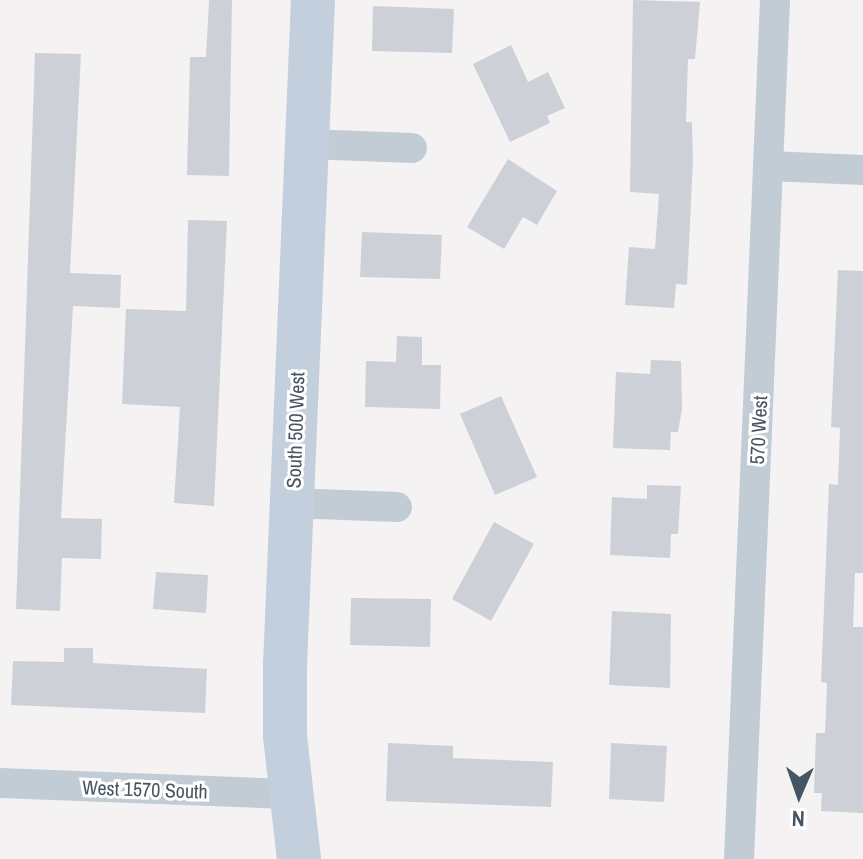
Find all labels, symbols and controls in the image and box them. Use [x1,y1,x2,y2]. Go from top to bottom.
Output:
street label: South 500 West [281,371,309,489]
street label: 570 West [744,395,772,465]
north arrow [759,755,839,835]
street label: West 1570 South [82,775,208,803]
text: N [791,804,805,834]

